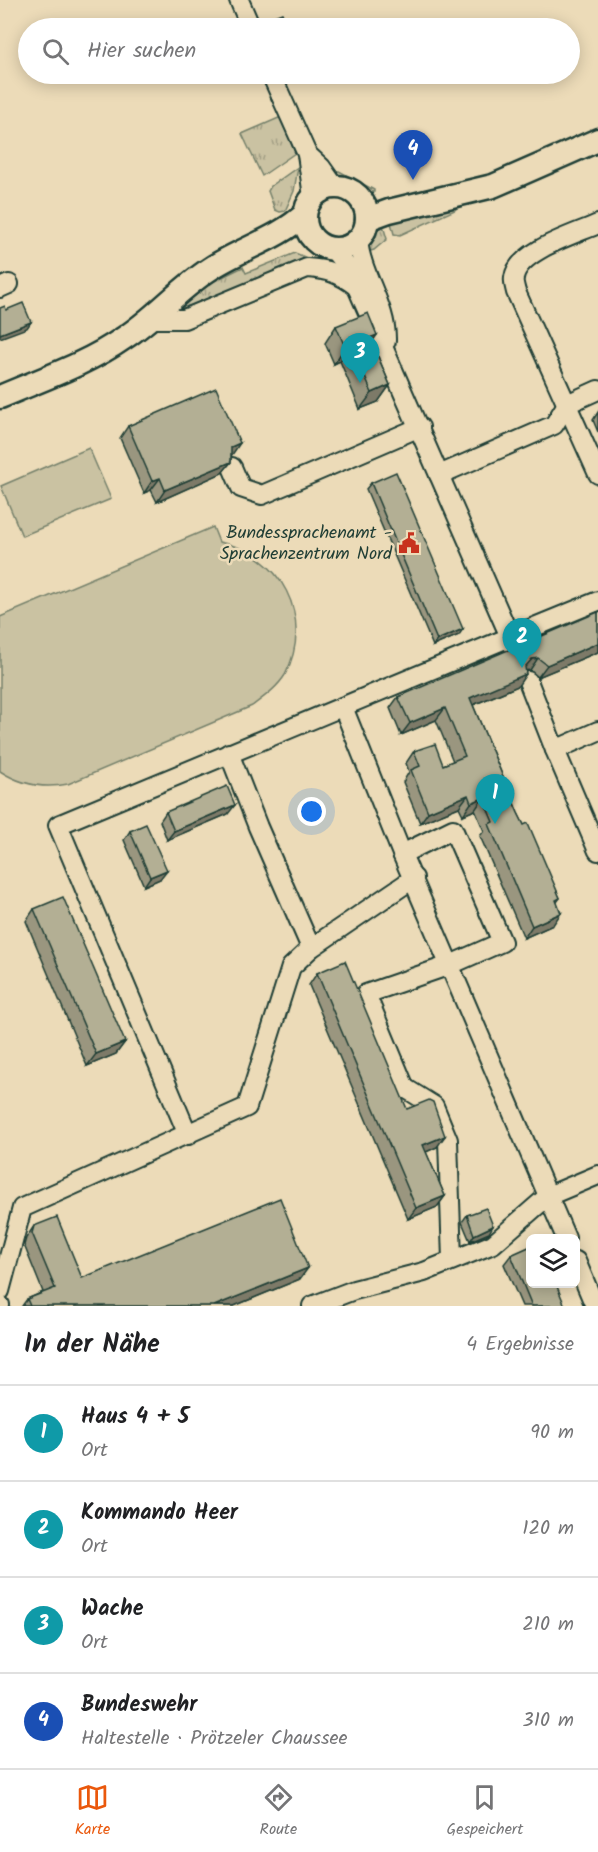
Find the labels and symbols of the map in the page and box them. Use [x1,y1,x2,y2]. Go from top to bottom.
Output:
pin: 4 [394,130,432,180]
pin: 3 [340,334,380,383]
place label: Bundessprachenamt - Sprachenzentrum Nord [220,519,393,569]
public building icon: Bundessprachenamt - Sprachenzentrum Nord [397,531,421,555]
pin: 2 [502,618,542,668]
pin: 1 [476,774,514,824]
your location [297,797,326,826]

